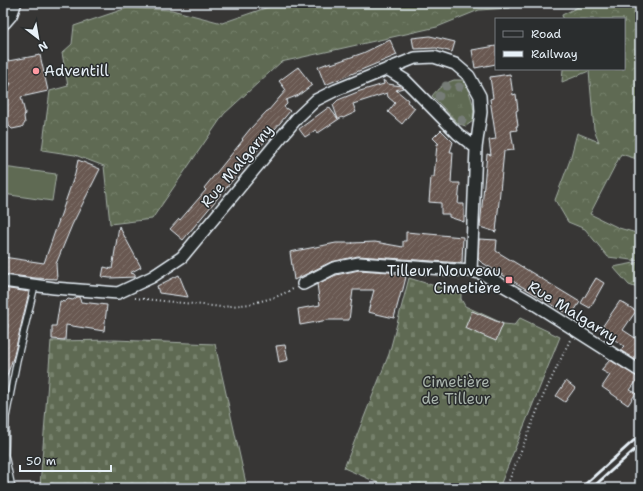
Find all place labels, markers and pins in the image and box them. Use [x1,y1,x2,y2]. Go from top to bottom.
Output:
place label: Adventill [44,61,109,81]
marker: Adventill [31,66,41,76]
place label: Tilleur Nouveau Cimetière [387,261,501,298]
marker: Tilleur Nouveau Cimetière [504,275,514,285]

